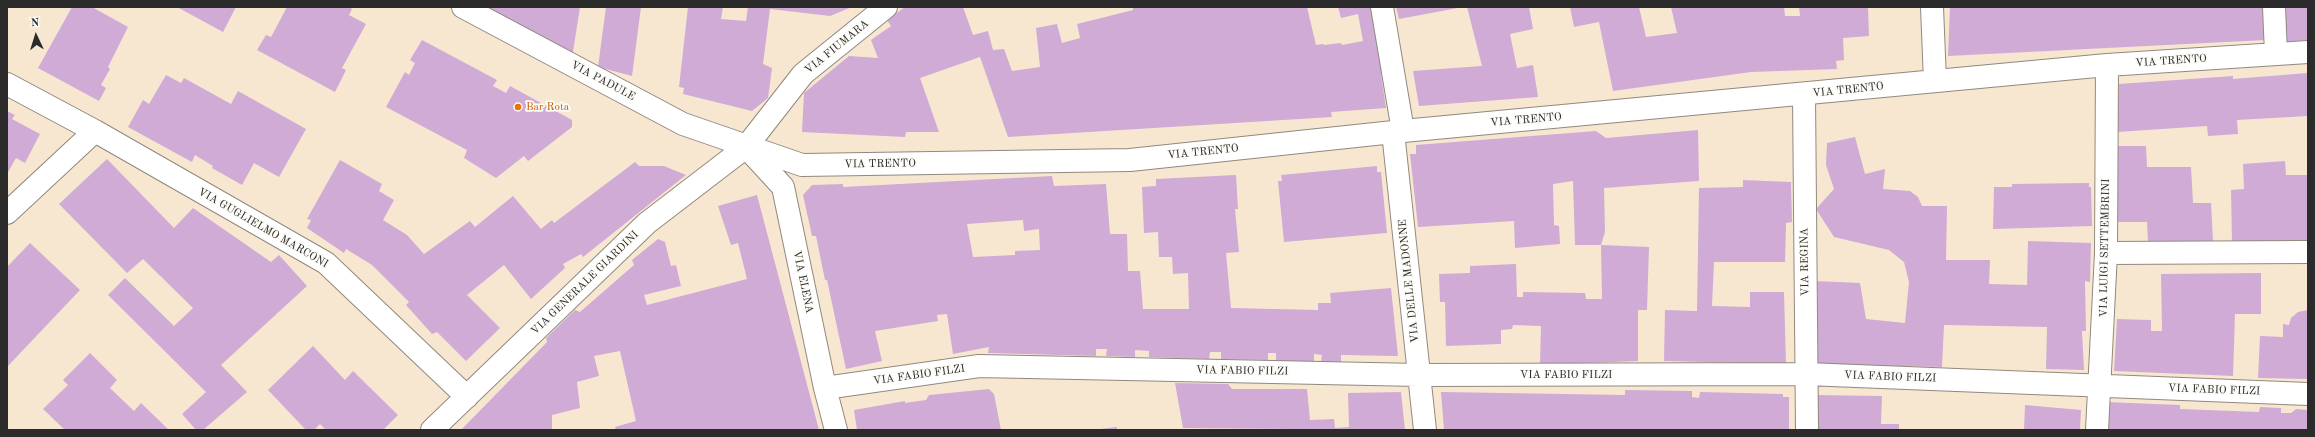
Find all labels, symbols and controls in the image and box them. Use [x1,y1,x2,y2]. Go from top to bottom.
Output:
north arrow [16,16,56,56]
street label: VIA FIUMARA [802,17,872,77]
text: N [31,18,40,29]
street label: VIA TRENTO [2135,52,2207,70]
street label: VIA PADULE [569,58,637,104]
street label: VIA TRENTO [1812,80,1884,100]
place label: Bar Rota [526,100,569,114]
marker: Bar Rota [513,102,523,112]
street label: VIA TRENTO [1490,110,1562,130]
street label: VIA TRENTO [1167,142,1239,162]
street label: VIA TRENTO [844,157,916,171]
street label: VIA LUIGI SETTEMBRINI [2097,178,2113,318]
street label: VIA GUGLIELMO MARCONI [195,185,331,271]
street label: VIA DELLE MADONNE [1396,218,1422,344]
street label: VIA GENERALE GIARDINI [528,228,642,338]
street label: VIA REGINA [1798,228,1812,296]
street label: VIA ELENA [790,250,816,314]
street label: VIA FABIO FILZI [872,362,966,388]
street label: VIA FABIO FILZI [1196,364,1288,378]
street label: VIA FABIO FILZI [1520,368,1612,382]
street label: VIA FABIO FILZI [1844,369,1936,385]
street label: VIA FABIO FILZI [2168,382,2260,398]

